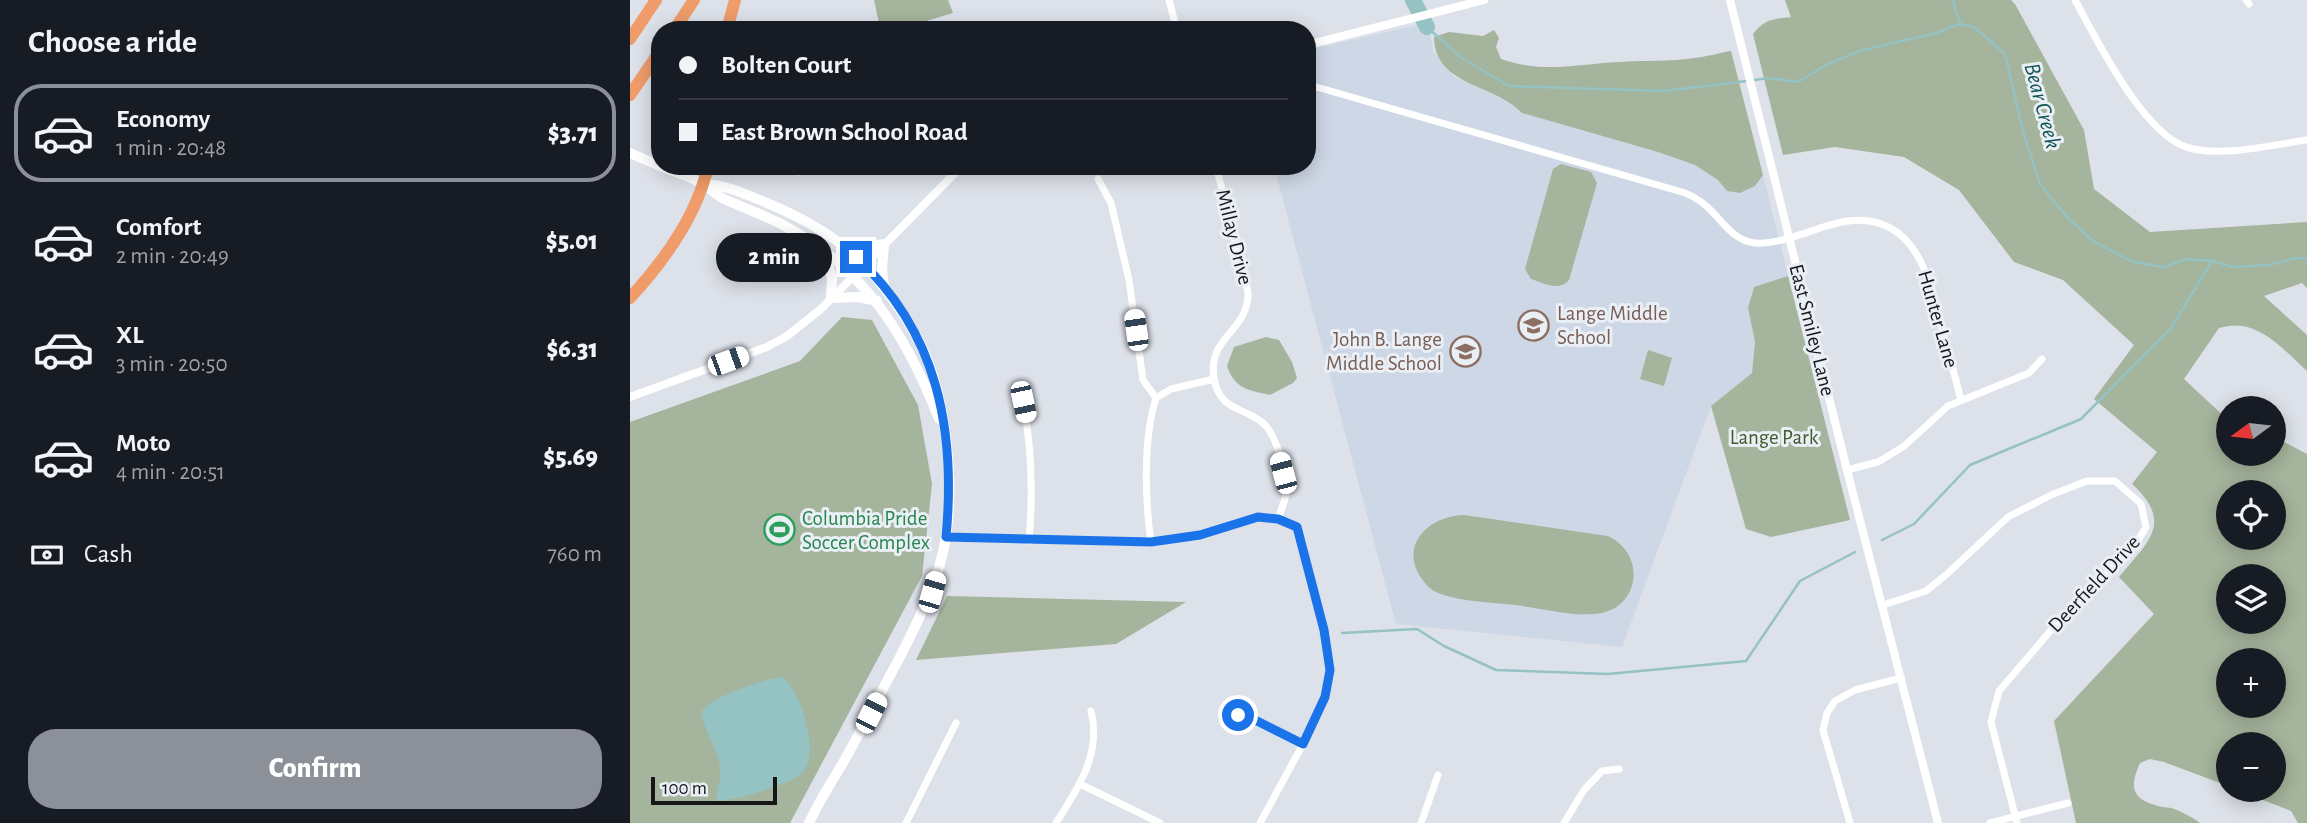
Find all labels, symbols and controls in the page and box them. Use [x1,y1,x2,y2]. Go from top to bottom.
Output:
text: Choose a ride [28,26,197,58]
text: Bolten Court [721,52,851,78]
water label: Bear Creek [2020,61,2065,152]
icon: car [32,102,95,165]
text: Economy [116,106,210,132]
text: East Brown School Road [721,119,968,145]
text: $3.71 [548,120,598,146]
text: 1 min · 20:48 [116,137,226,160]
street label: Millay Drive [1212,187,1256,287]
icon: car [32,210,95,273]
text: Comfort [116,214,201,240]
text: $5.01 [546,228,598,254]
callout: 2 min [716,232,832,282]
route end [840,241,872,273]
text: 2 min · 20:49 [116,245,229,268]
text: 2 min [748,246,800,269]
street label: East Smiley Lane [1785,262,1839,398]
street label: Hunter Lane [1914,268,1962,370]
place label: Lange Middle School [1557,303,1668,348]
car [1123,308,1150,352]
school or university icon: Lange Middle School [1517,308,1551,342]
icon: car [32,318,95,381]
text: XL [116,322,143,348]
place label: John B. Lange Middle School [1326,329,1442,374]
school or university icon: John B. Lange Middle School [1448,334,1482,368]
text: $6.31 [546,336,598,362]
car [705,344,752,378]
text: 3 min · 20:50 [116,353,228,376]
car [1009,379,1038,425]
north arrow [2216,396,2286,466]
map controls [2216,396,2286,802]
icon: car [32,426,95,489]
park label: Lange Park [1730,427,1819,448]
text: Moto [116,430,171,456]
text: $5.69 [543,444,598,470]
car [1268,450,1299,496]
text: 4 min · 20:51 [116,461,225,484]
button: locate [2216,480,2286,550]
place label: Columbia Pride Soccer Complex [802,508,930,553]
sports icon: Columbia Pride Soccer Complex [762,513,796,547]
street label: Deerfield Drive [2044,531,2144,637]
icon: cash [28,536,66,574]
text: Cash [84,541,133,567]
text: 760 m [547,543,602,566]
button: layers [2216,564,2286,634]
car [917,569,948,615]
button: + [2216,648,2286,718]
car [853,690,890,736]
route start [1222,699,1254,731]
button: Confirm [28,729,602,809]
button: − [2216,732,2286,802]
scale bar [651,774,777,806]
text: 100 m [662,779,707,798]

